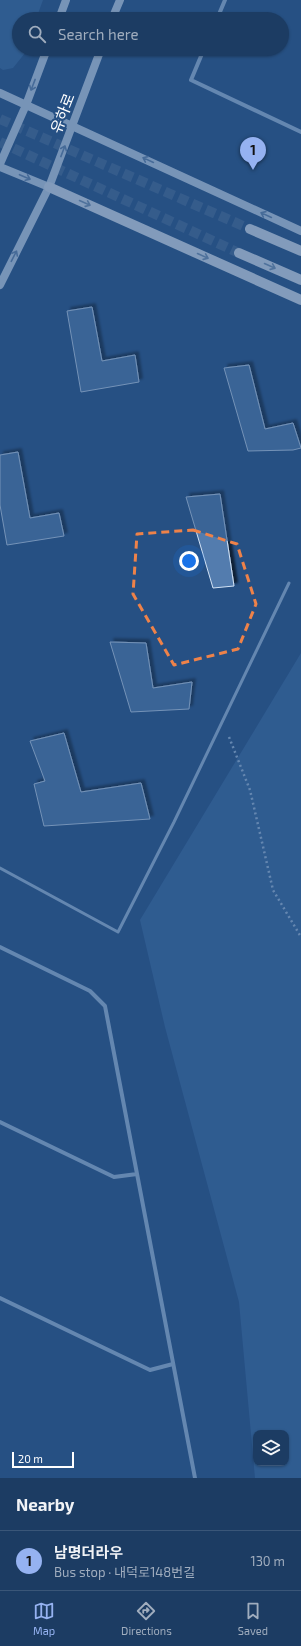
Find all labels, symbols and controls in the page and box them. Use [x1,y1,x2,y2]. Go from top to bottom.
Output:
search box [12,12,289,56]
icon: search [26,23,48,45]
text: Search here [58,25,139,43]
one-way arrow [29,79,37,91]
street label: 유하로 [46,90,78,136]
pin: 1 [240,137,266,170]
one-way arrow [60,145,68,157]
one-way arrow [142,156,154,163]
one-way arrow [18,174,30,181]
one-way arrow [78,200,90,207]
one-way arrow [260,211,272,218]
one-way arrow [11,251,18,263]
one-way arrow [197,253,209,261]
one-way arrow [264,263,276,271]
your location [179,551,199,571]
map controls [253,1430,289,1466]
button: layers [253,1430,289,1466]
scale bar [12,1450,74,1469]
text: 20 m [18,1452,43,1465]
text: Nearby [16,1494,74,1514]
text: 남명더라우 [54,1543,123,1561]
text: 1 [26,1553,32,1569]
text: 130 m [250,1553,285,1569]
text: Bus stop · 내덕로148번길 [54,1564,195,1580]
tab: Map [33,1600,55,1637]
tab: Directions [121,1600,172,1637]
tab: Saved [238,1600,268,1637]

